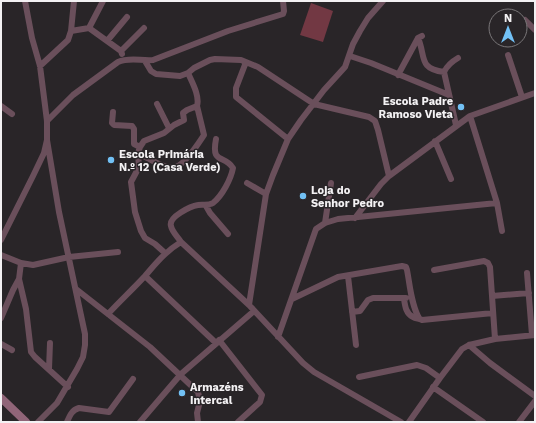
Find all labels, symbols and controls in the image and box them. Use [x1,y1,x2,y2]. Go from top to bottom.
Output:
north arrow [488,8,528,48]
text: N [504,12,512,25]
place label: Escola Padre Ramoso Vieta [379,95,454,121]
marker: Escola Padre Ramoso Vieta [456,102,466,112]
place label: Escola Primária N.º 12 (Casa Verde) [119,148,221,174]
marker: Escola Primária N.º 12 (Casa Verde) [106,155,116,165]
place label: Loja do Senhor Pedro [311,184,385,210]
marker: Loja do Senhor Pedro [298,191,308,201]
place label: Armazéns Intercal [190,381,244,407]
marker: Armazéns Intercal [177,388,187,398]

